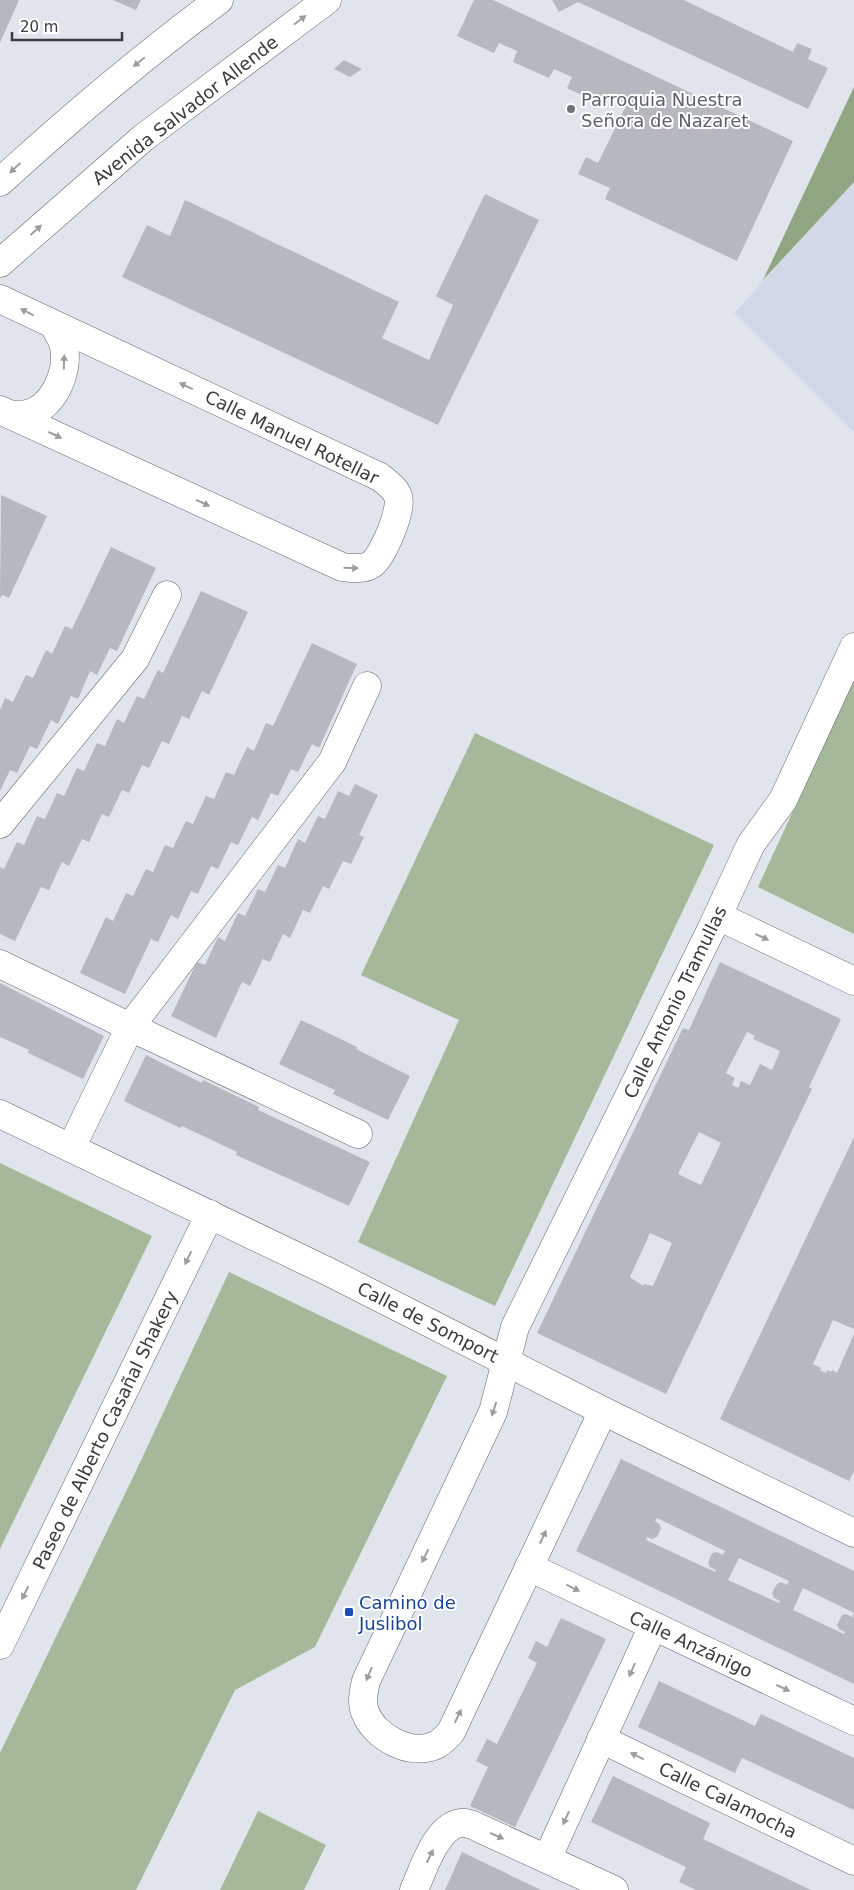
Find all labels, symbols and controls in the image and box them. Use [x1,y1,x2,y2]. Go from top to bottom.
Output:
scale bar [12,10,122,42]
one-way arrow [293,15,306,26]
text: 20 m [20,18,58,36]
street label: Avenida Salvador Allende [88,31,282,189]
one-way arrow [132,56,145,67]
place label: Parroquia Nuestra Señora de Nazaret [581,89,748,131]
marker: Parroquia Nuestra Señora de Nazaret [565,103,577,115]
one-way arrow [10,162,22,174]
one-way arrow [29,224,41,236]
one-way arrow [20,308,34,316]
one-way arrow [61,354,69,370]
one-way arrow [179,382,193,390]
street label: Calle Manuel Rotellar [202,386,383,489]
one-way arrow [48,431,63,439]
one-way arrow [196,500,210,508]
one-way arrow [344,564,360,572]
street label: Calle Antonio Tramullas [619,902,731,1102]
one-way arrow [755,934,769,942]
one-way arrow [184,1251,192,1265]
street label: Calle de Somport [354,1277,502,1367]
street label: Paseo de Alberto Casañal Shakery [28,1287,182,1573]
one-way arrow [489,1402,497,1417]
one-way arrow [538,1530,547,1545]
one-way arrow [421,1549,429,1563]
one-way arrow [566,1584,580,1592]
one-way arrow [21,1586,29,1600]
place label: Camino de Juslibol [358,1592,456,1634]
marker: Camino de Juslibol [343,1606,355,1618]
street label: Calle Anzánigo [626,1606,756,1682]
one-way arrow [628,1663,636,1677]
one-way arrow [365,1667,373,1681]
one-way arrow [776,1684,790,1692]
one-way arrow [455,1709,463,1723]
one-way arrow [630,1752,644,1760]
street label: Calle Calamocha [656,1757,800,1843]
one-way arrow [561,1811,569,1825]
one-way arrow [490,1833,504,1841]
one-way arrow [427,1849,435,1863]

